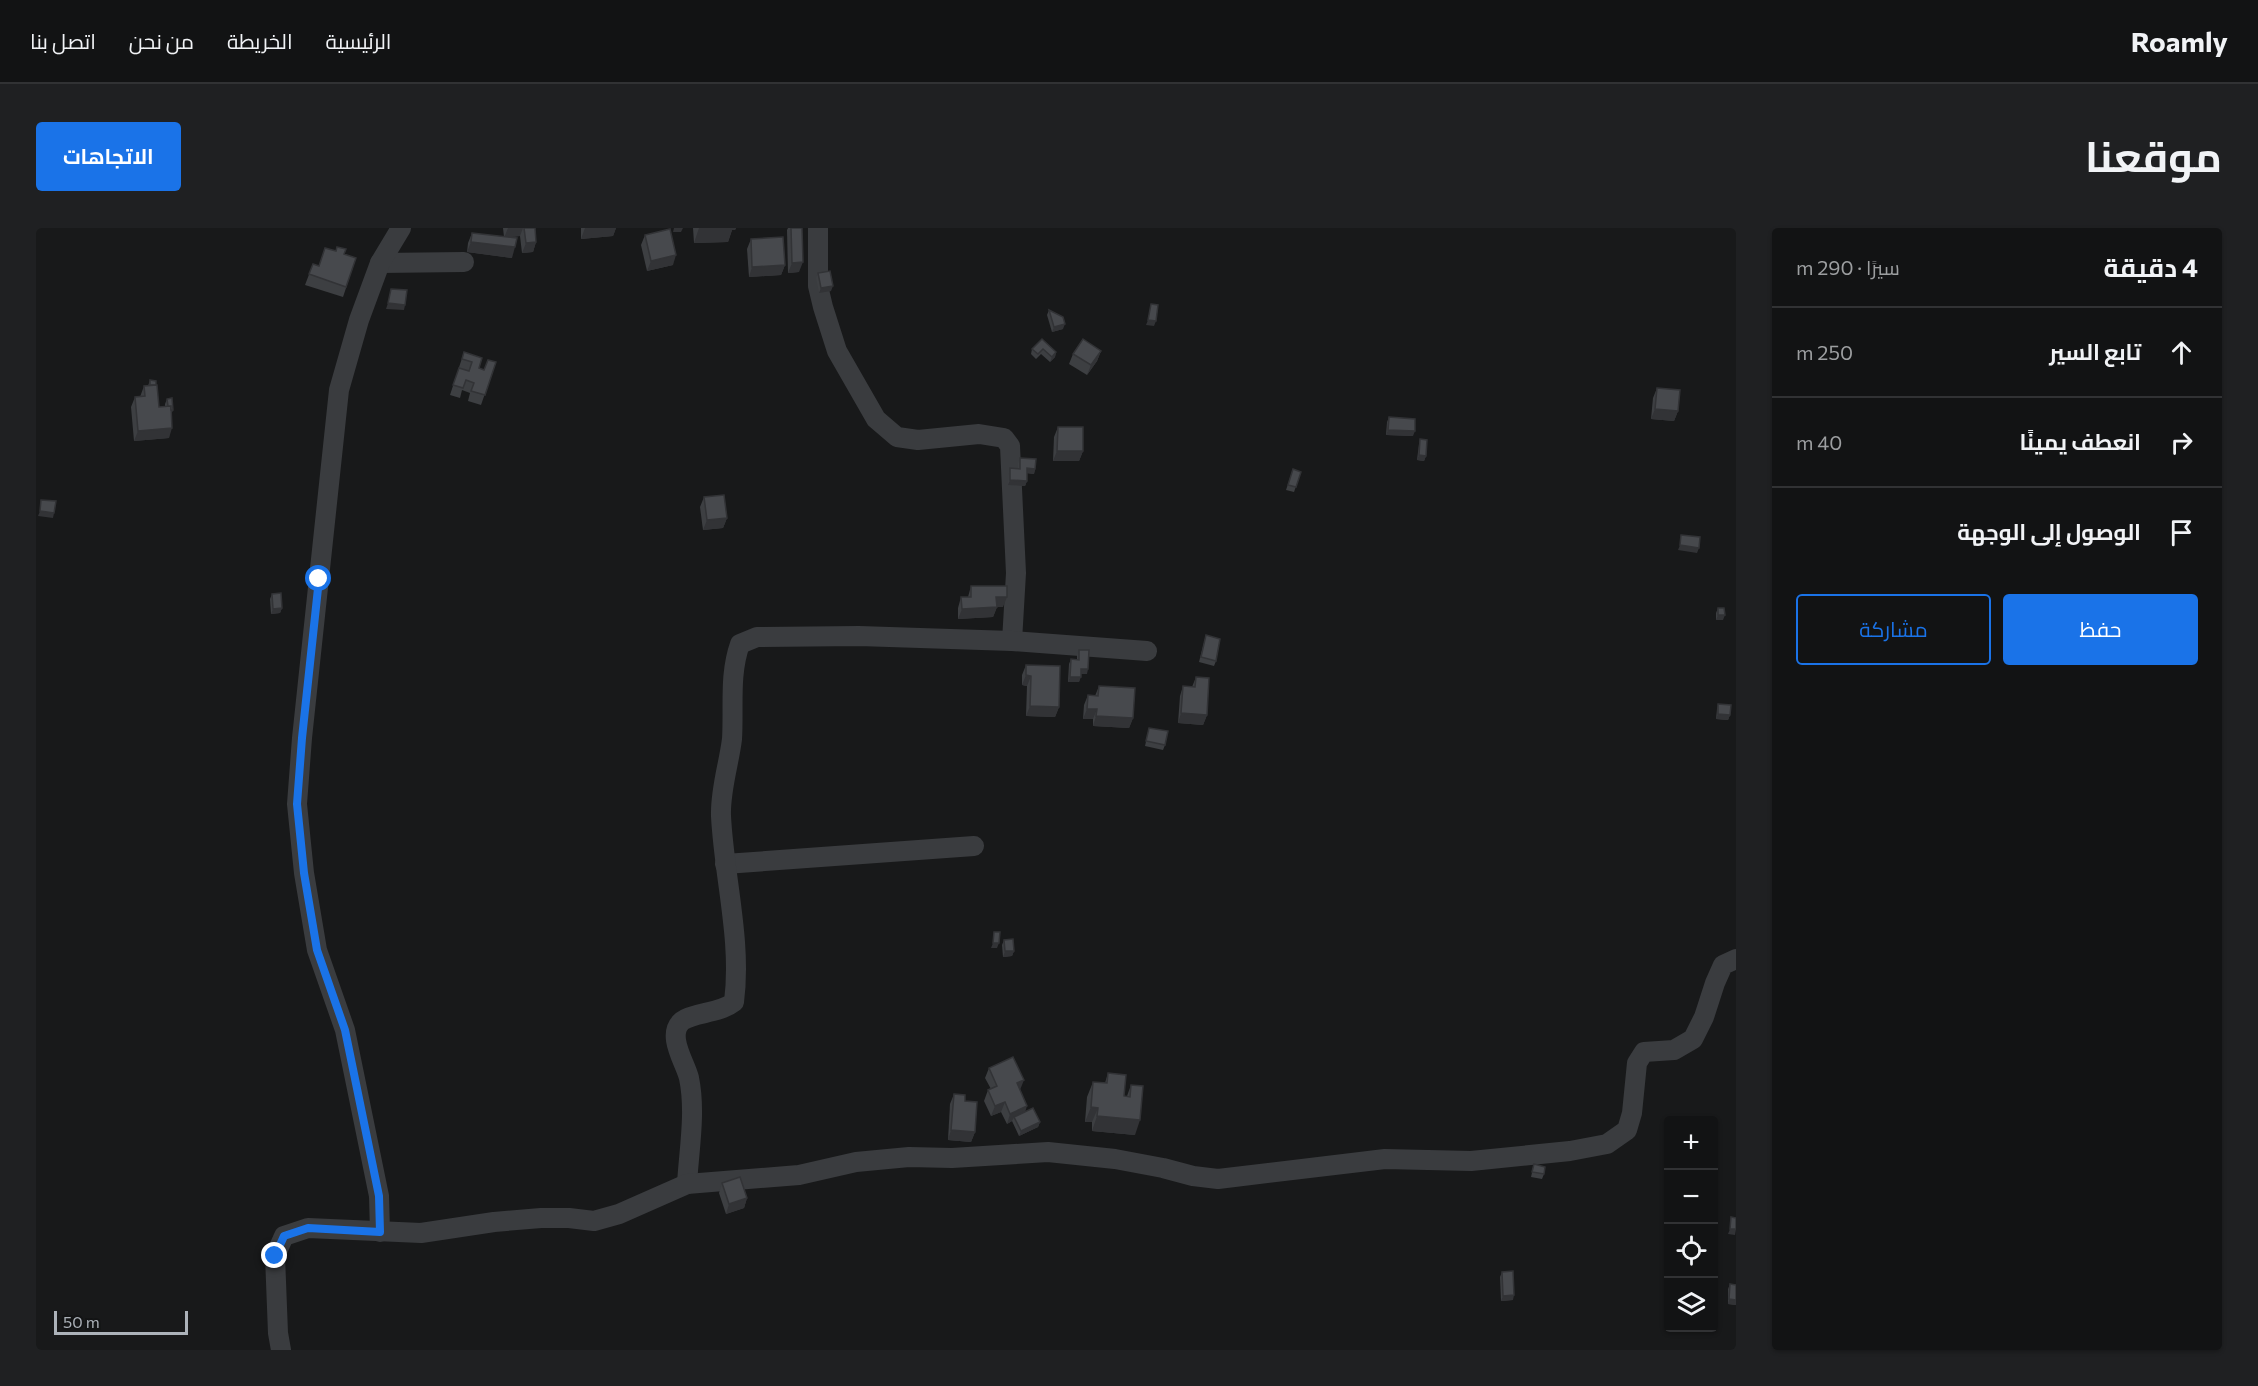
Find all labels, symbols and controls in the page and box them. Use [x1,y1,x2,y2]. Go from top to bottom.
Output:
text: Roamly [2131,24,2228,58]
text: اتصل بنا [30,28,96,53]
text: من نحن [129,28,194,53]
text: الخريطة [227,28,293,53]
text: الرئيسية [326,28,391,53]
button: الاتجاهات [36,122,181,191]
text: موقعنا [2085,129,2222,181]
text: 4 دقيقة [2104,251,2198,282]
text: سيرًا · 290 m [1796,255,1900,279]
icon: ahead [2165,336,2198,369]
text: تابع السير [2049,338,2141,365]
text: 250 m [1796,340,1853,364]
icon: right [2165,426,2198,459]
text: انعطف يمينًا [2020,428,2141,455]
text: 40 m [1796,430,1842,454]
icon: arrive [2165,516,2198,549]
text: الوصول إلى الوجهة [1957,518,2141,545]
route start [305,565,331,591]
button: مشاركة [1796,594,1991,665]
button: حفظ [2003,594,2198,665]
map controls [1664,1116,1718,1332]
button: + [1664,1116,1718,1170]
button: − [1664,1170,1718,1224]
button: locate [1664,1224,1718,1278]
route end [261,1242,287,1268]
button: layers [1664,1278,1718,1332]
scale bar [54,1308,188,1336]
text: 50 m [63,1312,100,1331]

